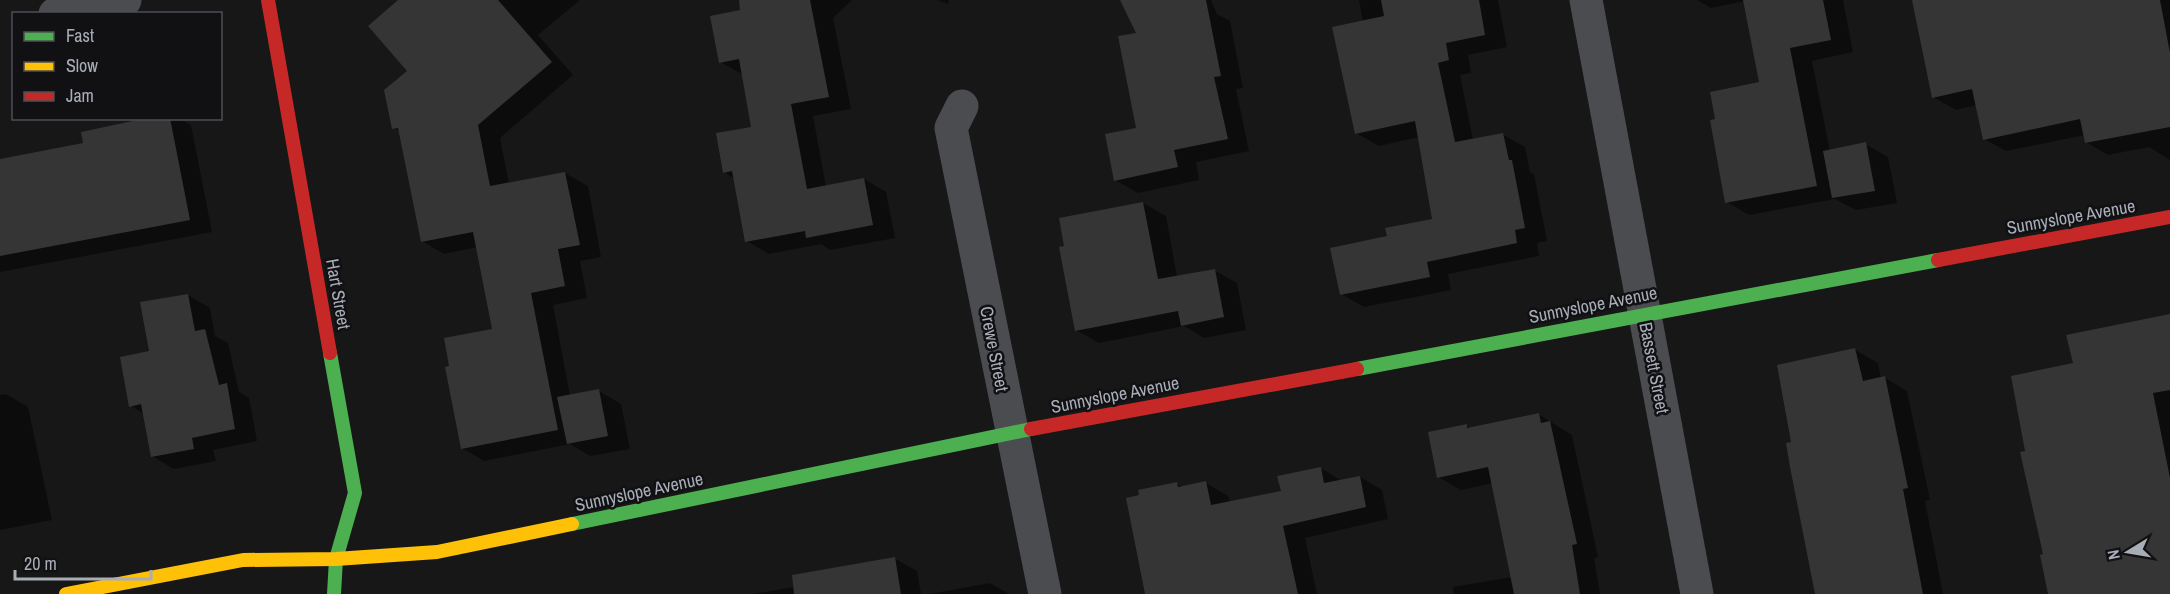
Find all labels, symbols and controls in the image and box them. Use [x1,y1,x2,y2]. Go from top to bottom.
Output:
legend [12,12,222,120]
text: Fast [66,23,94,48]
text: Slow [66,53,98,78]
text: Jam [66,83,94,108]
street label: Sunnyslope Avenue [2005,193,2137,240]
street label: Hart Street [320,257,357,331]
street label: Sunnyslope Avenue [1527,280,1659,329]
street label: Crewe Street [974,304,1015,394]
street label: Bassett Street [1633,320,1676,416]
street label: Sunnyslope Avenue [1049,370,1181,419]
street label: Sunnyslope Avenue [573,466,705,517]
north arrow [2098,522,2158,582]
scale bar [15,543,152,581]
text: N [2102,548,2125,562]
text: 20 m [24,551,57,576]

